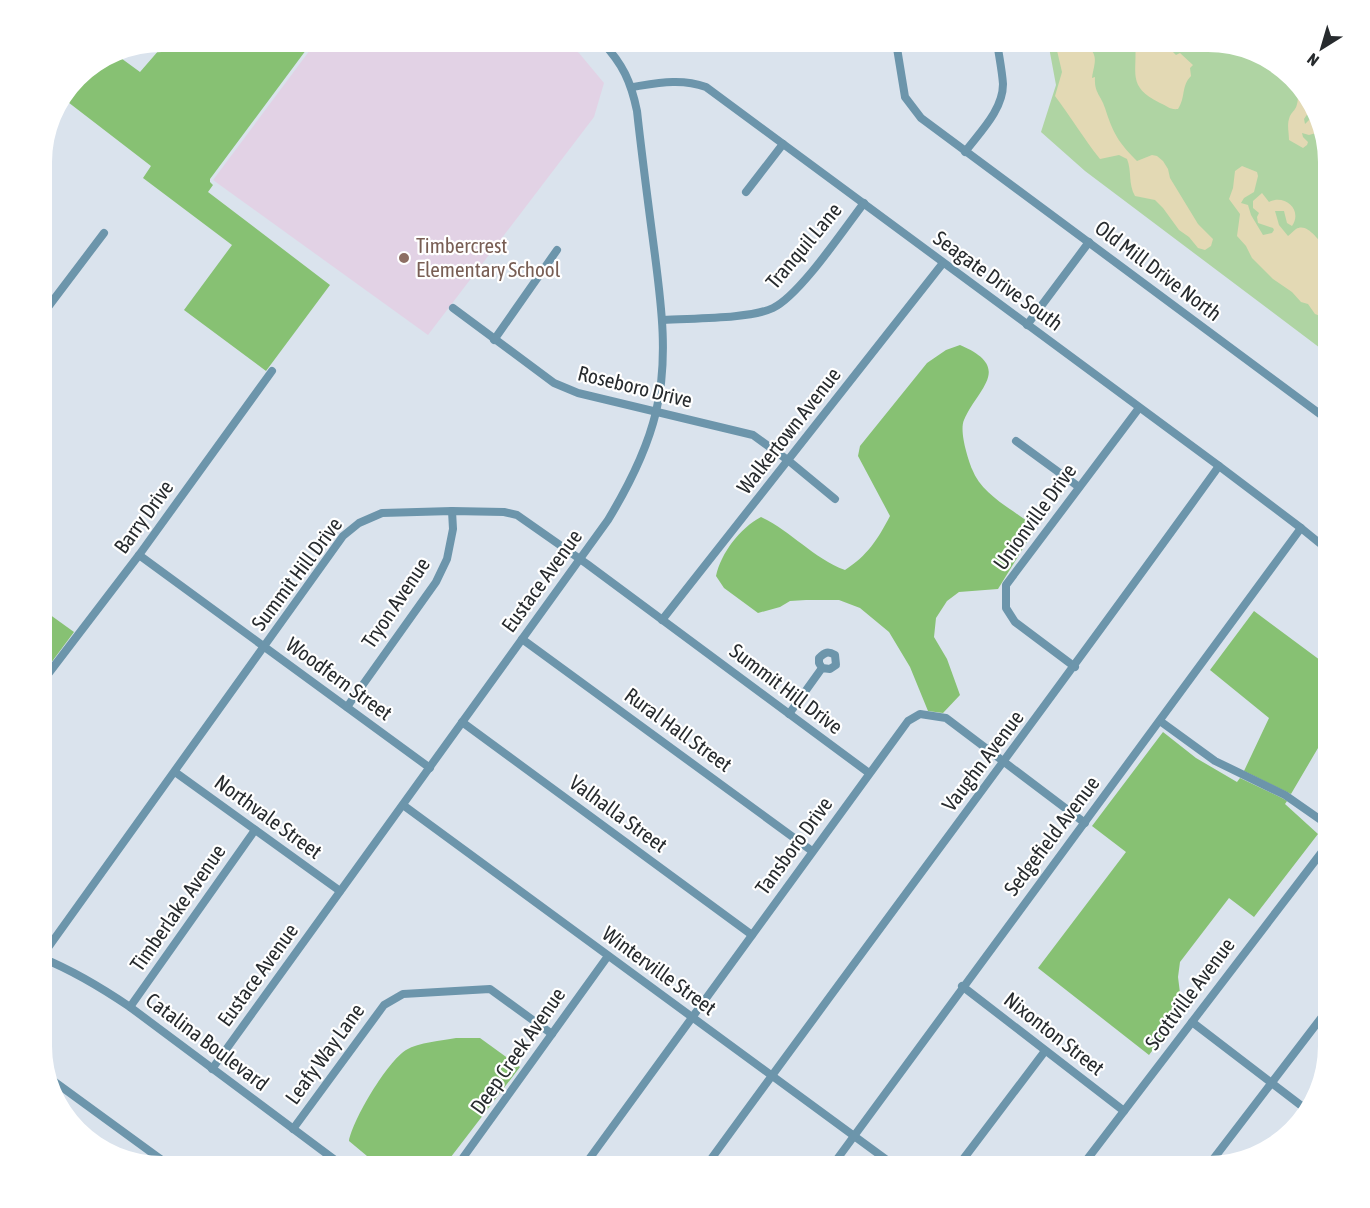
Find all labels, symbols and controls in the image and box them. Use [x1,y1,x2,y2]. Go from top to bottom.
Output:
north arrow [1292,18,1352,78]
text: N [1304,50,1322,70]
street label: Tranquil Lane [760,198,846,293]
street label: Old Mill Drive North [1091,215,1226,325]
street label: Seagate Drive South [929,225,1068,335]
place label: Timbercrest Elementary School [416,233,561,281]
marker: Timbercrest Elementary School [397,251,411,265]
street label: Roseboro Drive [576,360,695,412]
street label: Walkertown Avenue [732,363,845,498]
street label: Unionville Drive [988,459,1081,574]
street label: Barry Drive [109,475,178,558]
street label: Summit Hill Drive [246,512,346,634]
street label: Eustace Avenue [496,525,586,636]
street label: Tryon Avenue [356,553,434,652]
street label: Woodfern Street [282,632,397,725]
street label: Summit Hill Drive [726,638,848,738]
street label: Rural Hall Street [620,682,737,776]
street label: Vaughn Avenue [937,705,1028,816]
street label: Northvale Street [210,769,327,863]
street label: Valhalla Street [565,770,672,857]
street label: Sedgefield Avenue [999,771,1104,900]
street label: Tansboro Drive [750,792,837,899]
street label: Timberlake Avenue [125,839,230,975]
street label: Eustace Avenue [212,919,302,1030]
street label: Winterville Street [598,921,721,1019]
street label: Scottville Avenue [1139,933,1239,1054]
street label: Deep Creek Avenue [465,983,570,1118]
street label: Catalina Boulevard [142,987,274,1095]
street label: Nixonton Street [1000,987,1109,1080]
street label: Leafy Way Lane [280,999,369,1108]

